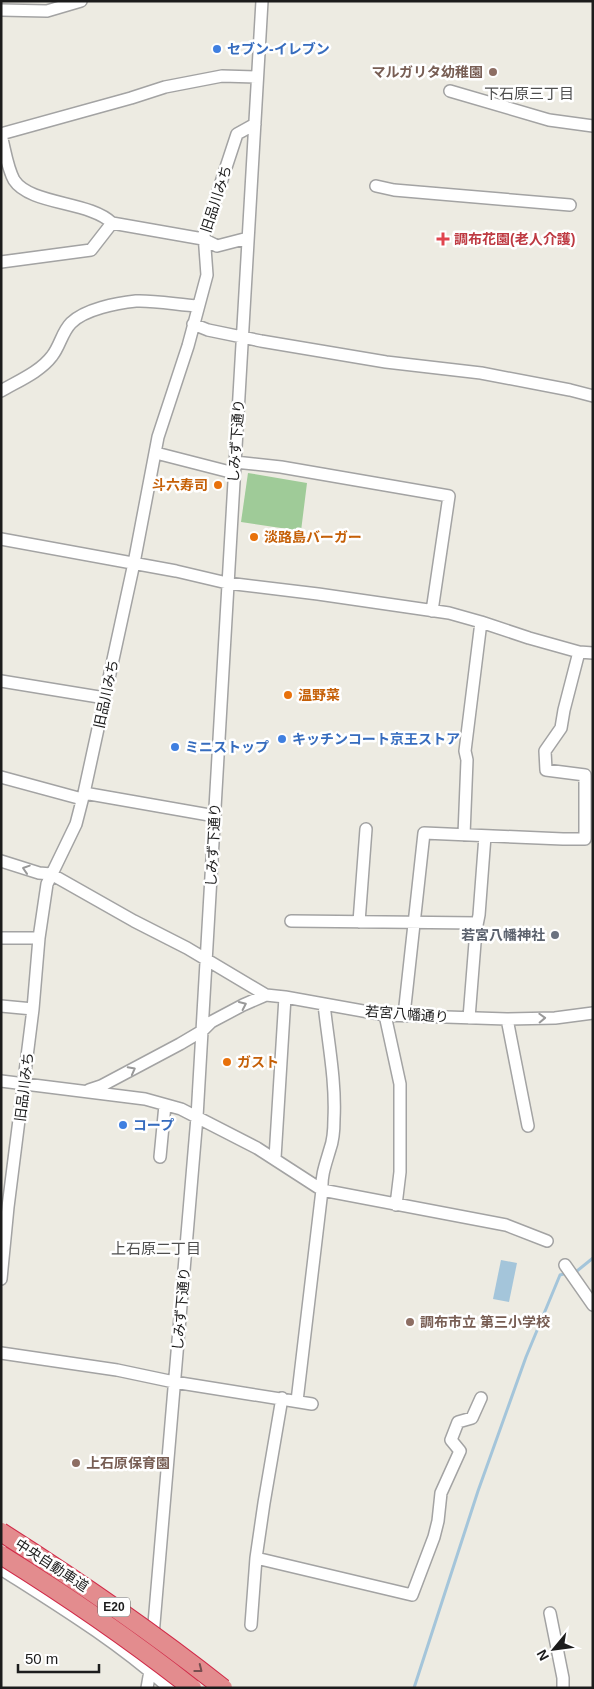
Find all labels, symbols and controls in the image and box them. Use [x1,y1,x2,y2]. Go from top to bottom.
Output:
place label: セブン-イレブン [227,41,330,57]
marker: セブン-イレブン [211,43,223,55]
place label: マルガリタ幼稚園 [371,64,483,80]
marker: マルガリタ幼稚園 [487,66,499,78]
district label: 下石原三丁目 [484,85,574,102]
street label: 旧品川みち [198,163,234,235]
place label: 調布花園(老人介護) [454,231,575,247]
marker: 調布花園(老人介護) [436,232,450,246]
street label: しみず下通り [225,399,247,483]
place label: 斗六寿司 [152,477,208,493]
marker: 斗六寿司 [212,479,224,491]
place label: 淡路島バーガー [264,529,362,545]
marker: 淡路島バーガー [248,531,260,543]
street label: 旧品川みち [91,658,121,730]
place label: 温野菜 [298,687,340,703]
marker: 温野菜 [282,689,294,701]
place label: キッチンコート京王ストア [292,731,460,747]
marker: キッチンコート京王ストア [276,733,288,745]
place label: ミニストップ [185,739,269,755]
marker: ミニストップ [169,741,181,753]
street label: しみず下通り [203,803,223,887]
one-way arrow [22,864,31,874]
place label: 若宮八幡神社 [461,927,545,943]
marker: 若宮八幡神社 [549,929,561,941]
one-way arrow [238,1001,247,1012]
street label: 若宮八幡通り [365,1003,449,1025]
one-way arrow [538,1013,546,1023]
street label: 旧品川みち [12,1051,36,1123]
place label: ガスト [237,1054,279,1070]
marker: ガスト [221,1056,233,1068]
one-way arrow [126,1066,135,1076]
place label: コープ [133,1117,174,1133]
marker: コープ [117,1119,129,1131]
district label: 上石原二丁目 [111,1240,201,1257]
street label: しみず下通り [169,1266,193,1352]
place label: 調布市立 第三小学校 [420,1314,550,1330]
marker: 調布市立 第三小学校 [404,1316,416,1328]
place label: 上石原保育園 [86,1455,170,1471]
marker: 上石原保育園 [70,1457,82,1469]
street label: 中央自動車道 [12,1535,92,1595]
road number: E20 [98,1598,130,1616]
north arrow [529,1624,579,1674]
scale bar [18,1642,99,1674]
text: N [533,1647,552,1664]
text: 50 m [25,1650,58,1667]
one-way arrow [194,1663,203,1672]

